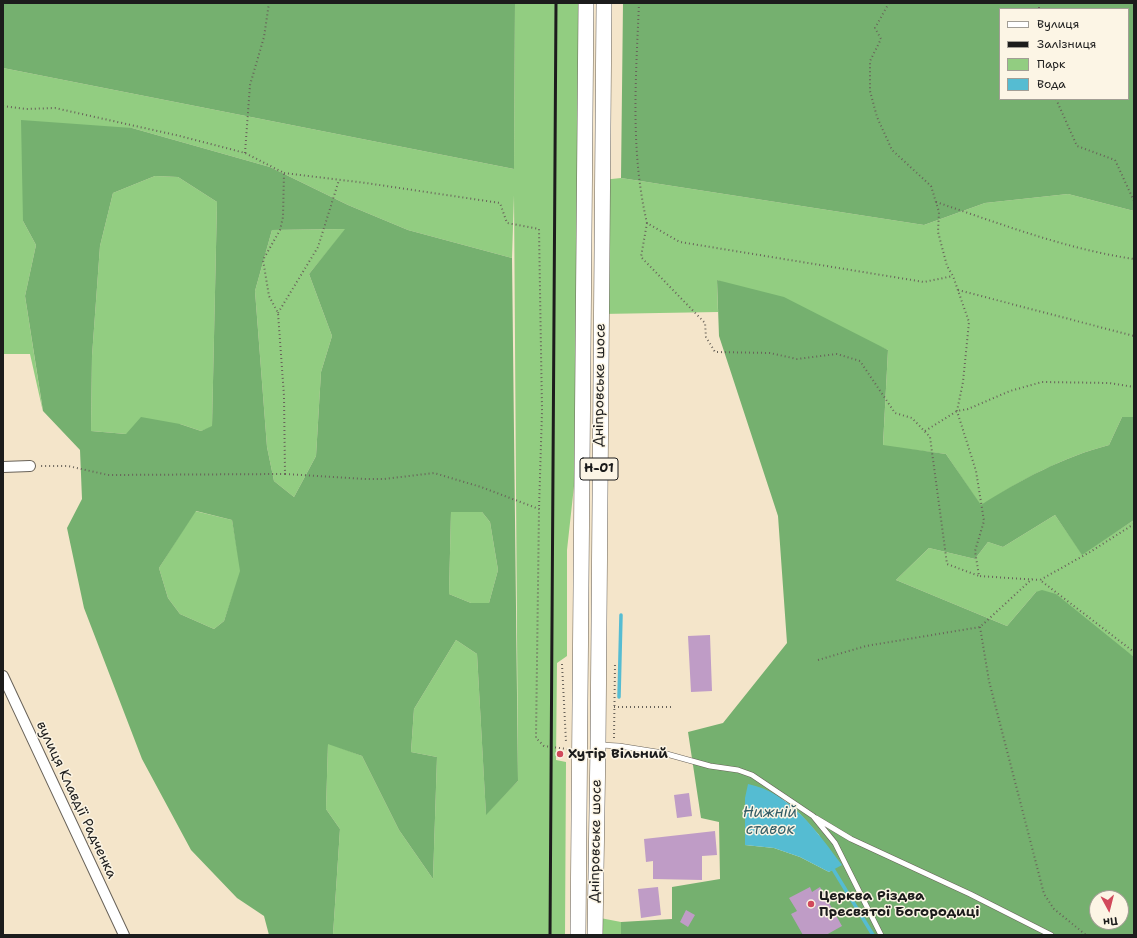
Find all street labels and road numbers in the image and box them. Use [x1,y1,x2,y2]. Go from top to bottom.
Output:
street label: Дніпровське шосе [591,323,609,447]
road number: Н-01 [580,458,618,480]
street label: вулиця Клавдії Радченка [32,719,120,881]
street label: Дніпровське шосе [587,779,605,903]

